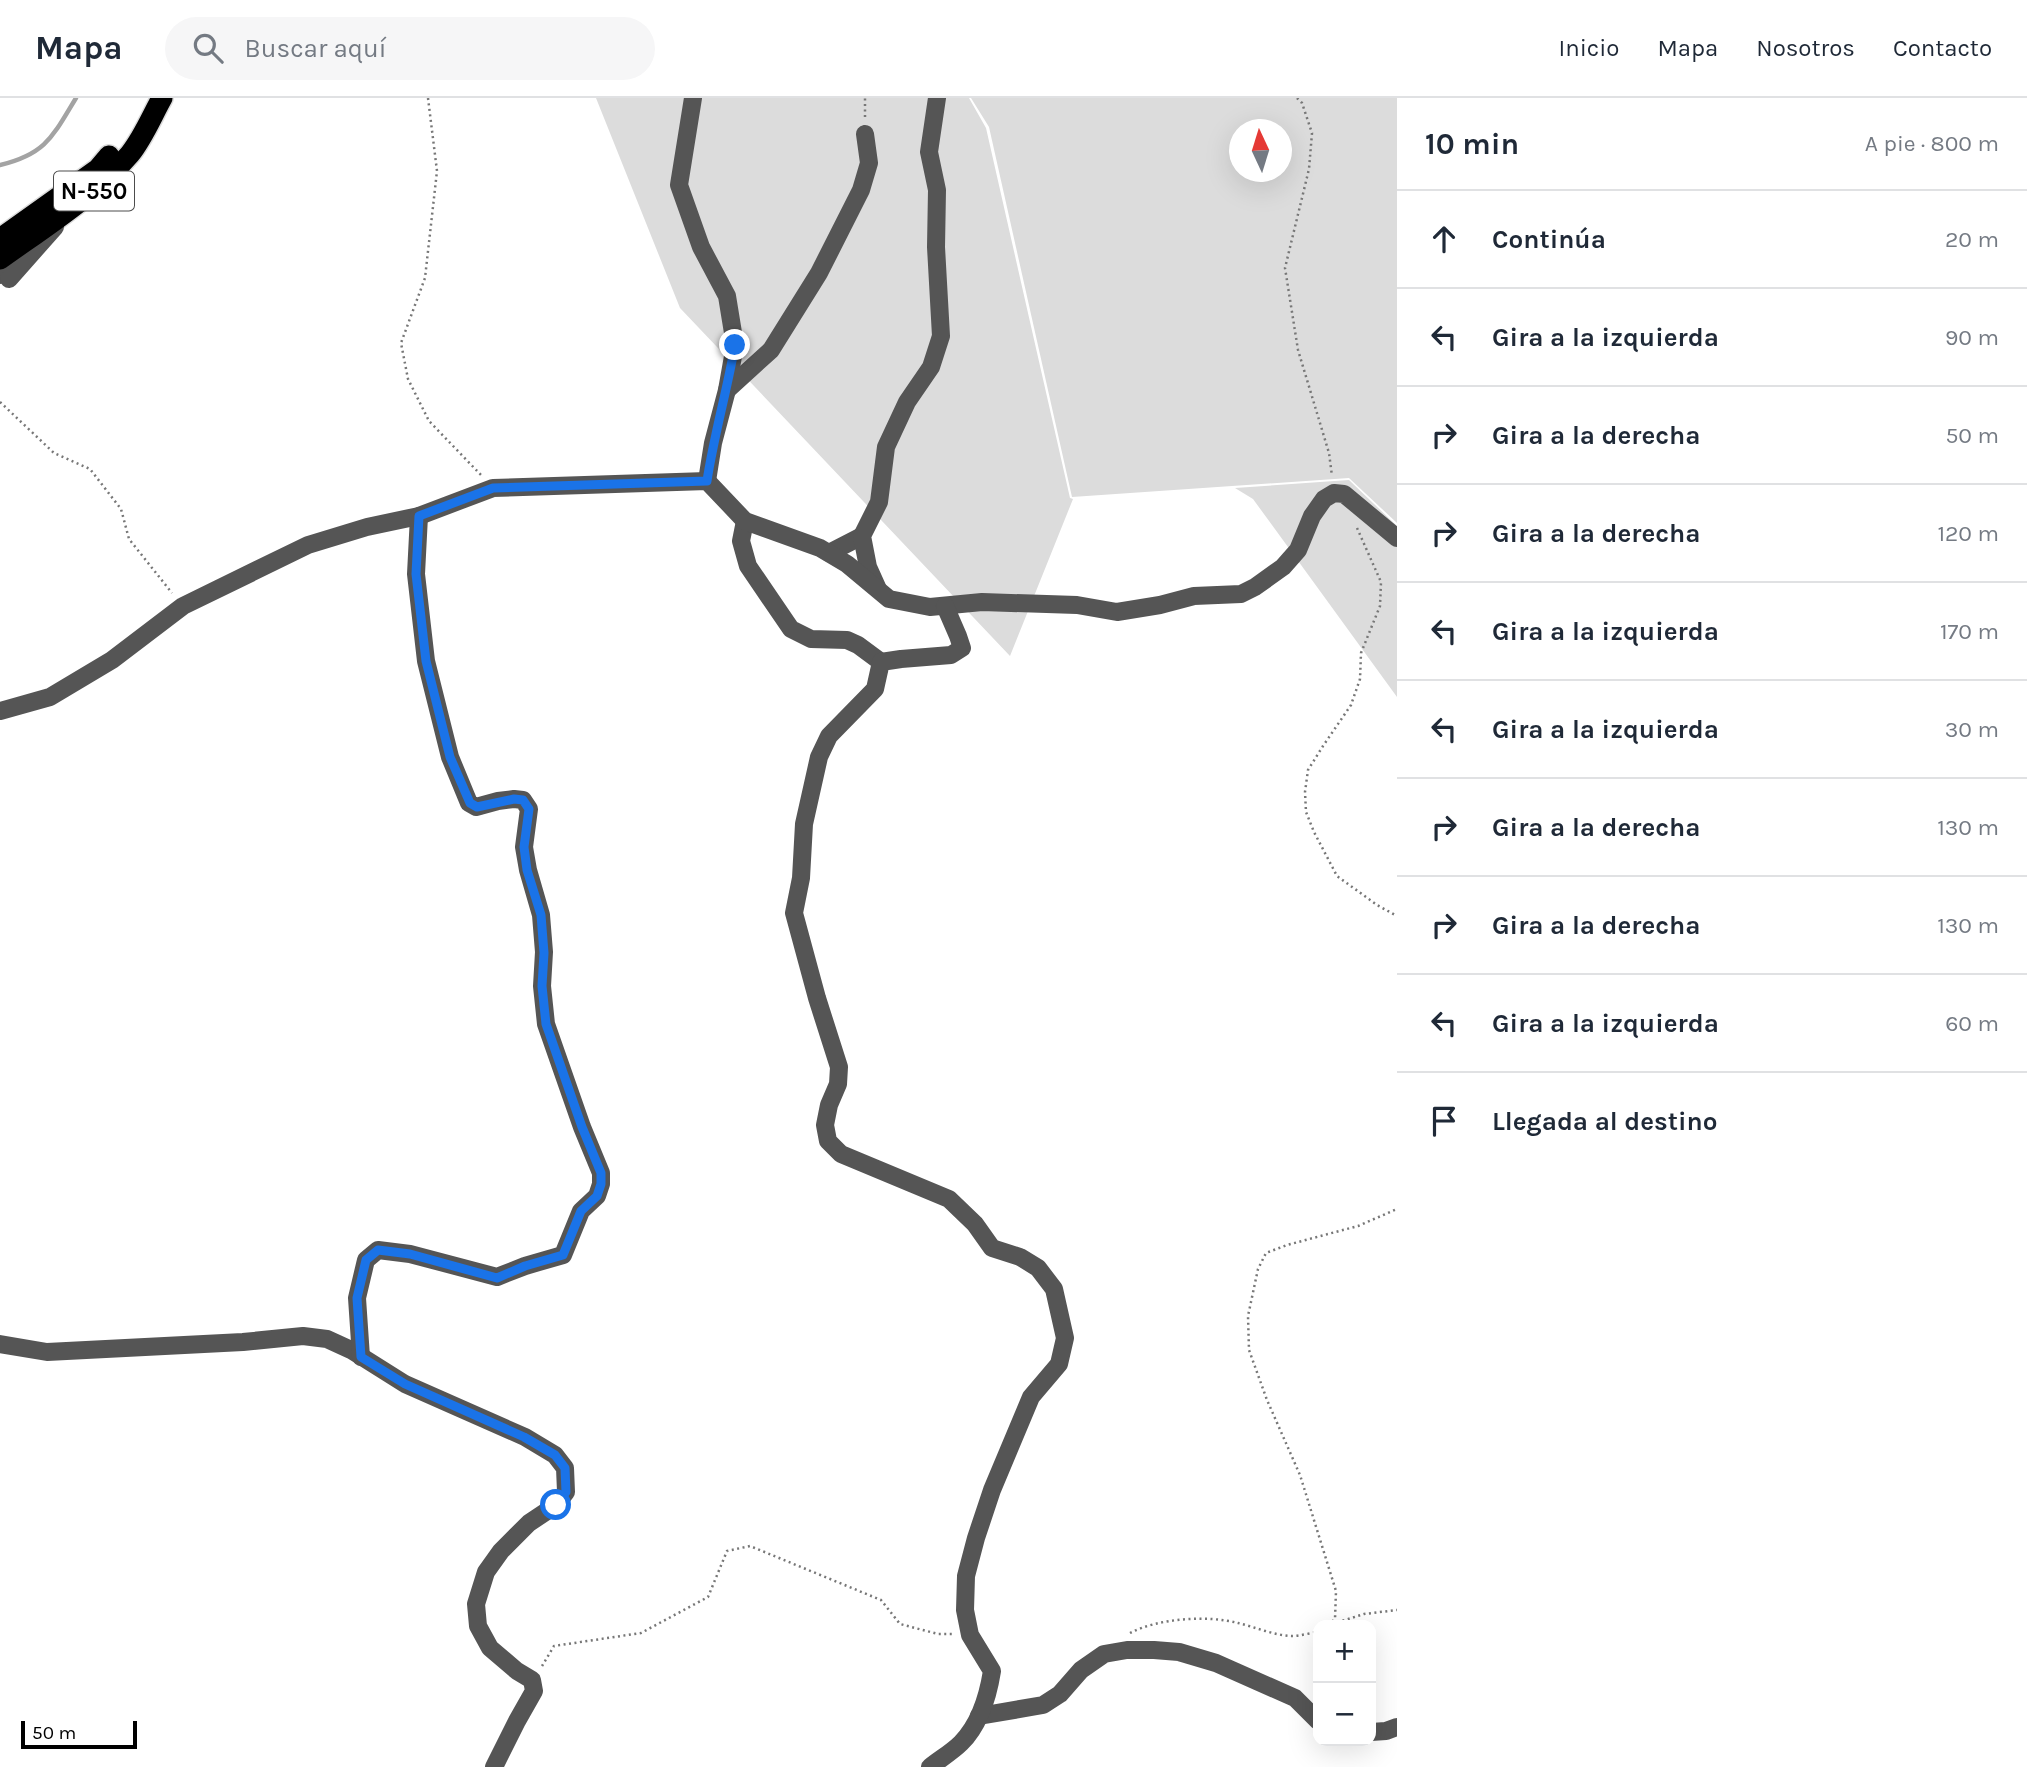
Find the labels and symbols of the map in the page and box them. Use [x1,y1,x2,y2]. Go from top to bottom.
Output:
north arrow [1229,119,1292,182]
road number: N-550 [54,172,134,211]
route end [719,329,750,360]
route start [540,1489,571,1520]
scale bar [21,1718,136,1750]

